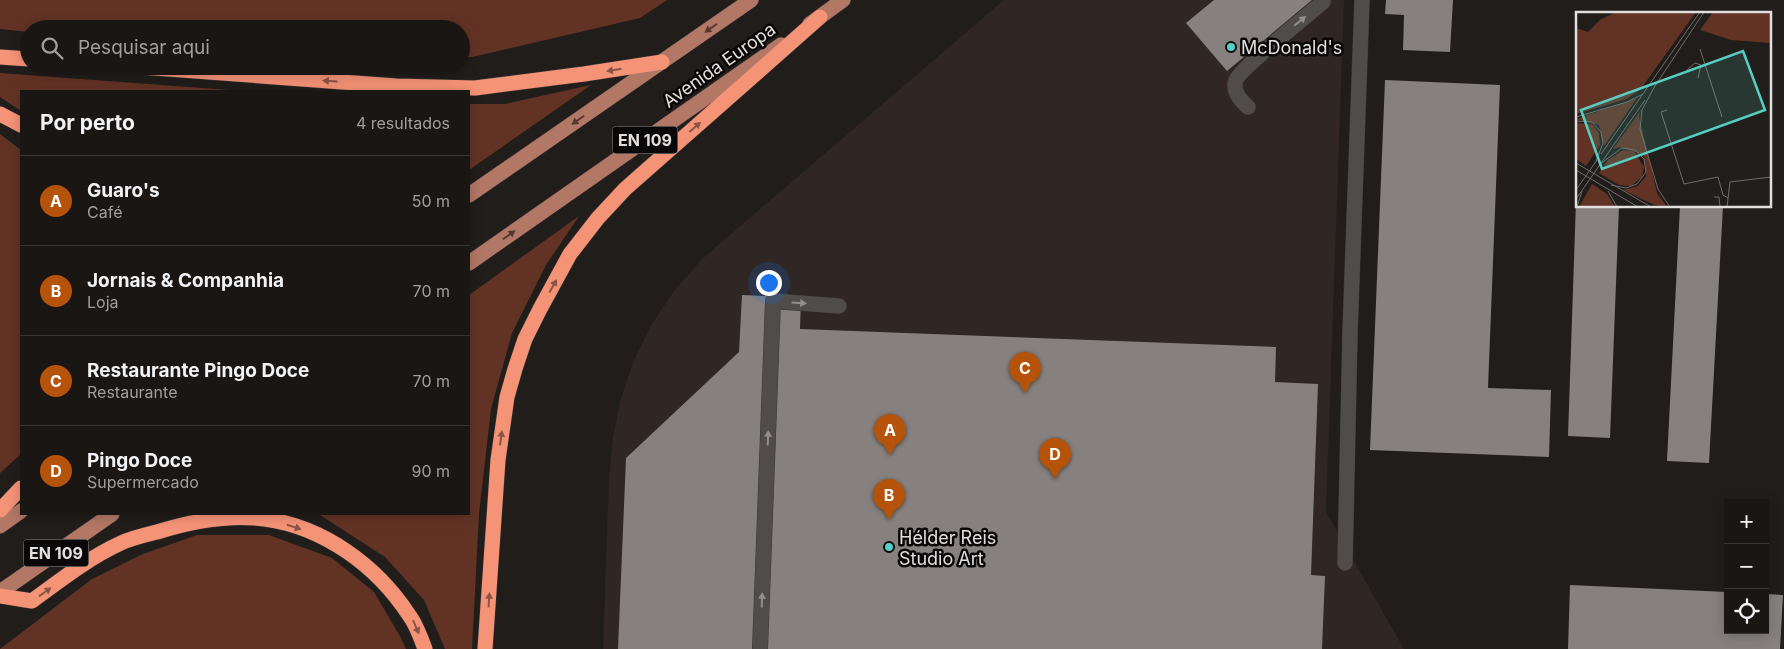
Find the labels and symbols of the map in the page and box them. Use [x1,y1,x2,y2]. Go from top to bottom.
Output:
inset map [1576,12,1772,208]
one-way arrow [1294,16,1307,27]
street label: Avenida Europa [659,18,779,112]
one-way arrow [704,23,718,33]
place label: McDonald's [1241,37,1342,58]
marker: McDonald's [1225,41,1237,53]
one-way arrow [605,66,621,74]
one-way arrow [322,77,338,85]
one-way arrow [572,115,585,125]
one-way arrow [689,122,702,133]
road number: EN 109 [612,126,678,154]
one-way arrow [502,230,515,240]
your location [756,270,782,296]
one-way arrow [548,279,557,292]
one-way arrow [791,300,807,308]
pin: C [1009,352,1041,393]
pin: A [874,414,906,455]
one-way arrow [497,430,505,446]
one-way arrow [765,430,773,446]
pin: D [1039,438,1071,479]
pin: B [873,479,905,520]
one-way arrow [287,523,302,531]
place label: Hélder Reis Studio Art [899,527,996,569]
road number: EN 109 [23,540,88,566]
marker: Hélder Reis Studio Art [883,541,895,553]
one-way arrow [38,586,51,597]
one-way arrow [485,592,493,608]
one-way arrow [758,592,766,608]
one-way arrow [412,620,420,634]

